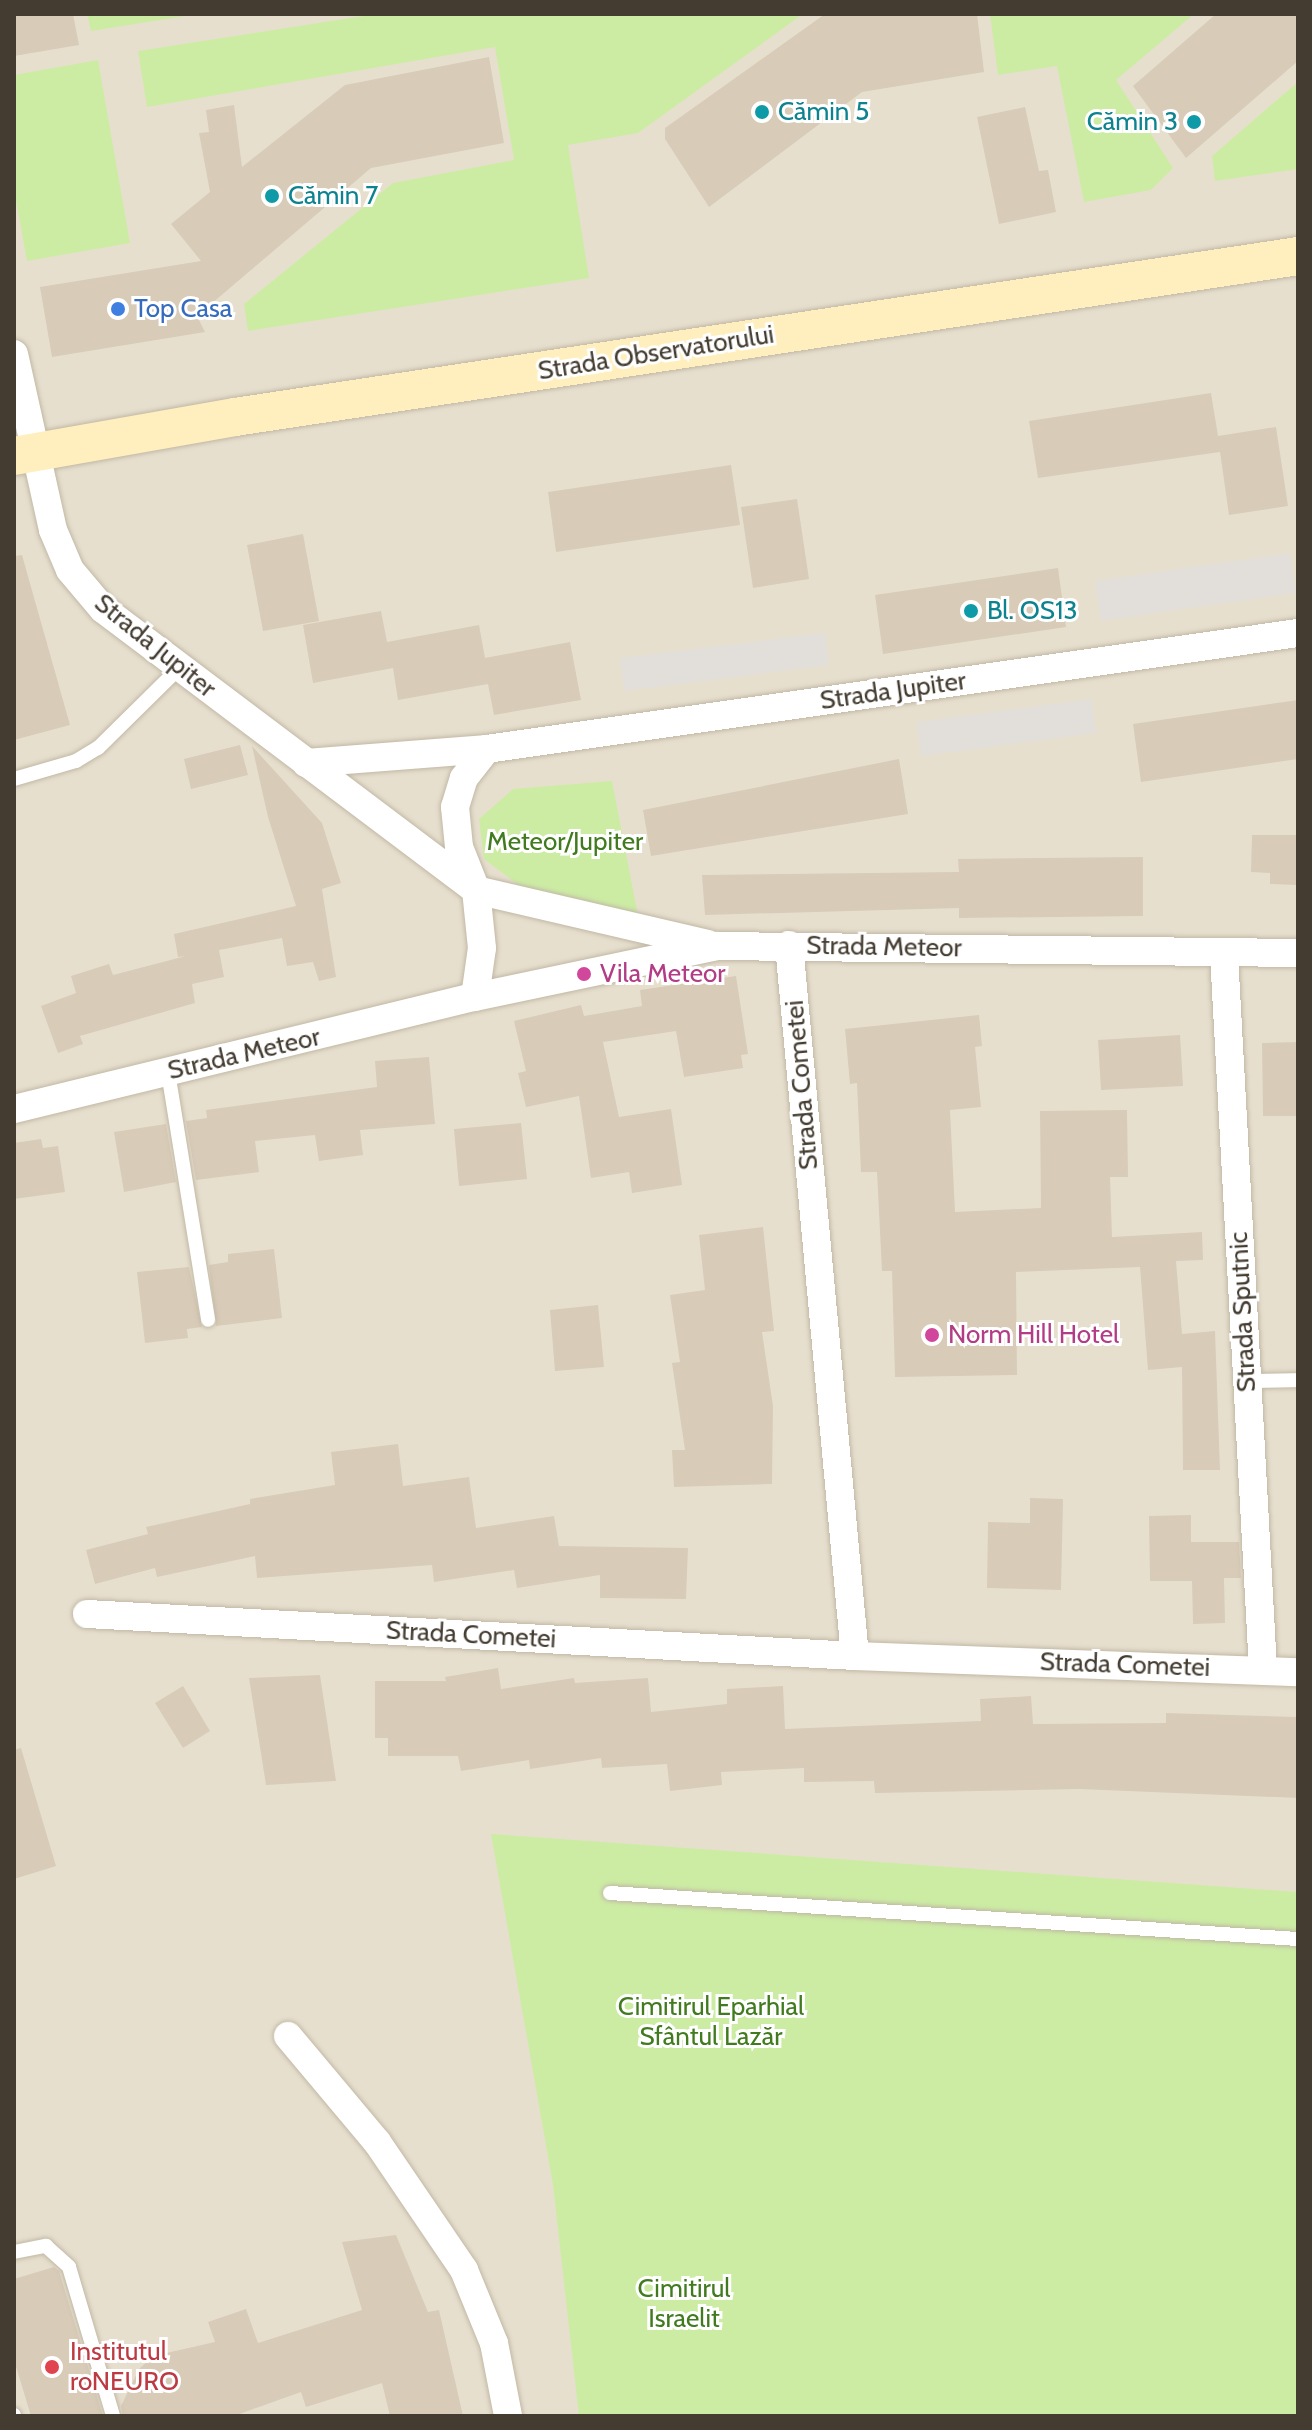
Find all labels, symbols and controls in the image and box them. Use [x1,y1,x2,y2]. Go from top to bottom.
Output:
place label: Cămin 5 [778,96,869,128]
marker: Cămin 5 [753,103,771,121]
place label: Cămin 3 [1087,106,1178,138]
marker: Cămin 3 [1185,113,1203,131]
place label: Cămin 7 [288,180,378,212]
marker: Cămin 7 [263,187,281,205]
place label: Top Casa [134,293,232,325]
marker: Top Casa [109,300,127,318]
street label: Strada Observatorului [536,319,776,387]
street label: Strada Jupiter [88,588,222,704]
place label: Bl. OS13 [987,595,1078,627]
marker: Bl. OS13 [962,602,980,620]
street label: Strada Jupiter [818,665,968,717]
park label: Meteor/Jupiter [487,826,643,858]
street label: Strada Meteor [806,930,962,964]
place label: Vila Meteor [600,958,726,990]
marker: Vila Meteor [575,965,593,983]
street label: Strada Cometei [779,999,825,1171]
street label: Strada Meteor [165,1021,323,1087]
street label: Strada Sputnic [1223,1231,1263,1393]
place label: Norm Hill Hotel [948,1319,1119,1351]
marker: Norm Hill Hotel [923,1326,941,1344]
street label: Strada Cometei [385,1615,557,1655]
street label: Strada Cometei [1039,1646,1211,1684]
park label: Cimitirul Eparhial Sfântul Lazăr [618,1991,804,2052]
park label: Cimitirul Israelit [638,2273,730,2334]
place label: Institutul roNEURO [70,2336,179,2398]
marker: Institutul roNEURO [41,2356,63,2378]

